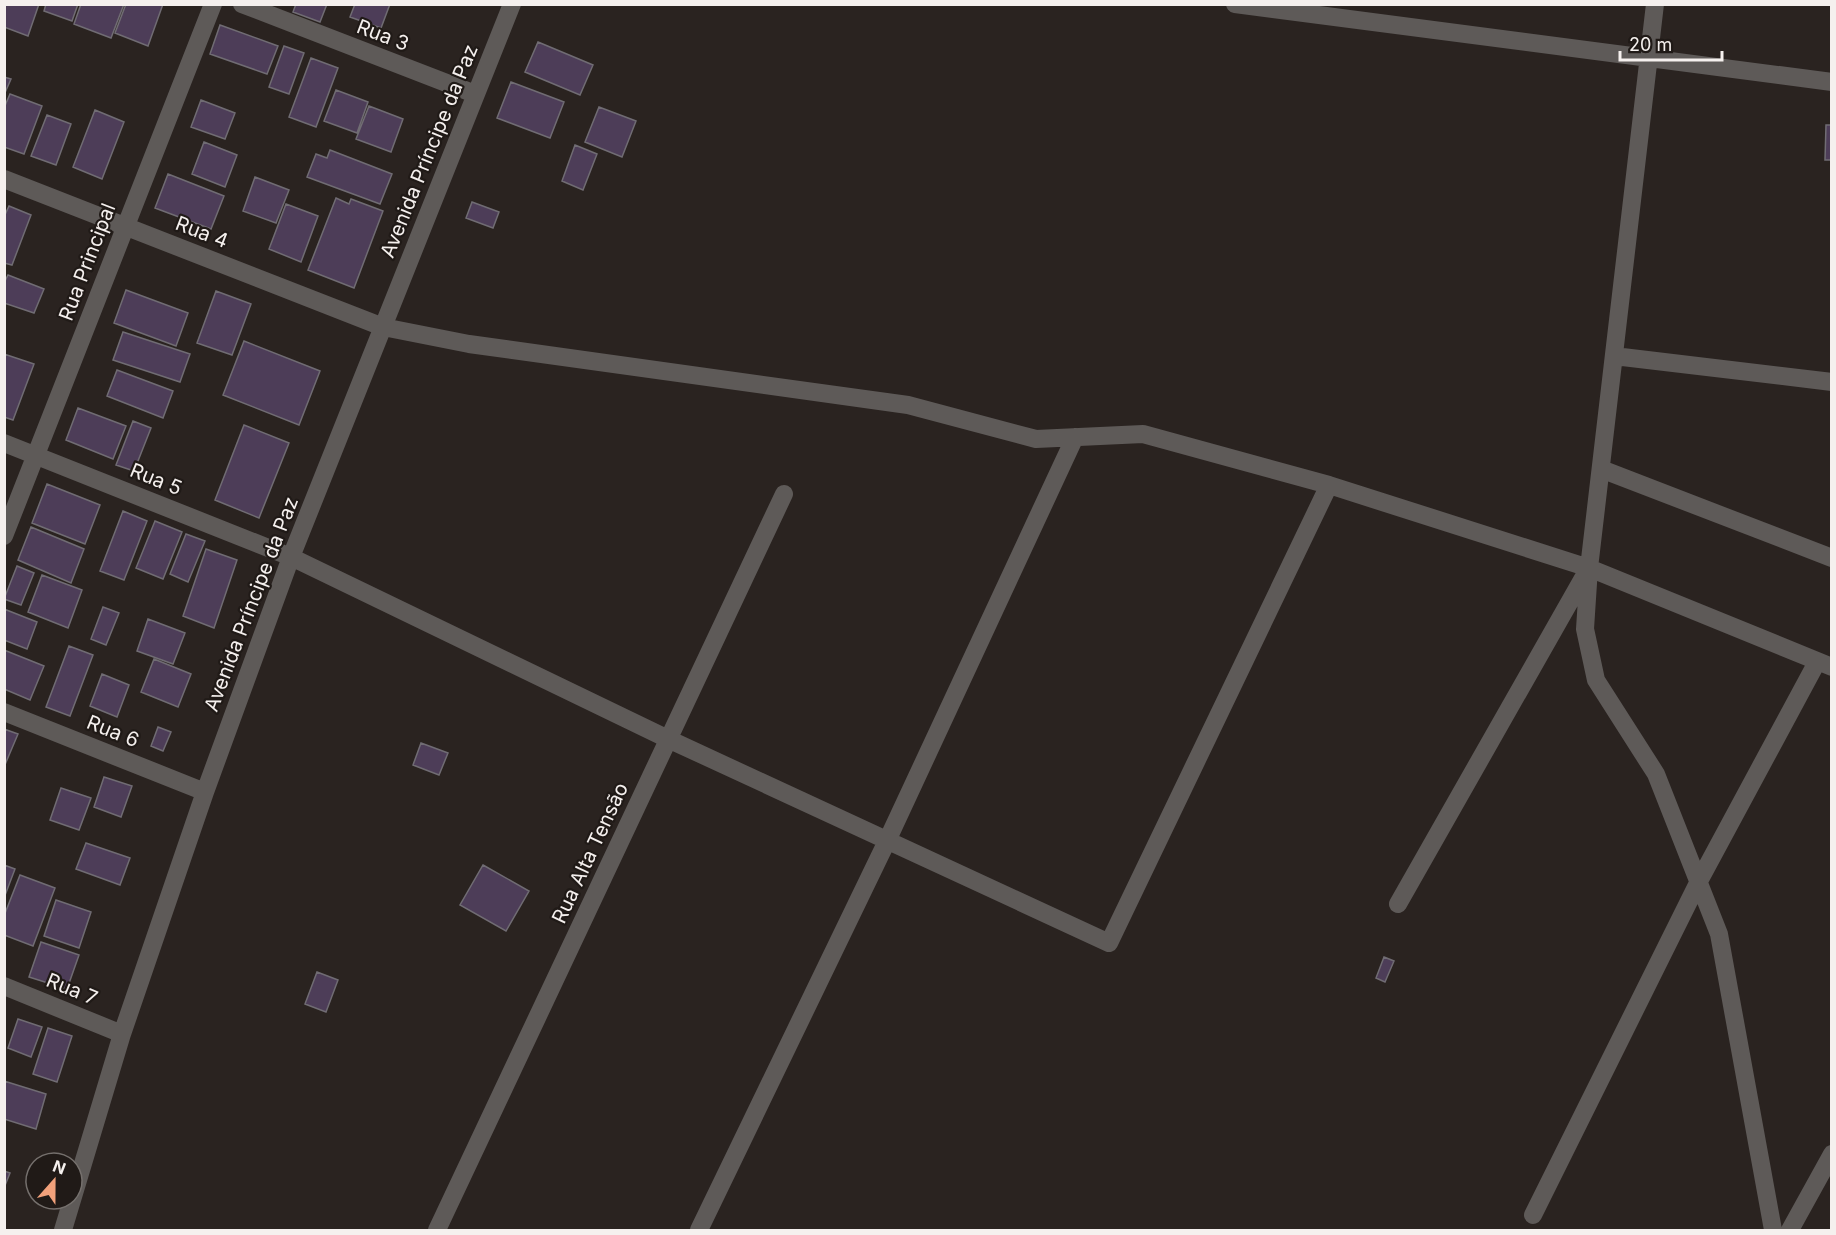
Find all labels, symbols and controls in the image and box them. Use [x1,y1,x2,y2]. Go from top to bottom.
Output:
street label: Rua 3 [354,14,412,56]
scale bar [1620,24,1722,62]
text: 20 m [1629,34,1672,55]
street label: Avenida Príncipe da Paz [375,41,483,261]
street label: Rua Principal [54,200,120,324]
street label: Rua 4 [172,211,232,253]
street label: Rua 5 [127,458,185,500]
street label: Avenida Príncipe da Paz [199,493,303,715]
street label: Rua 6 [83,710,143,752]
street label: Rua Alta Tensão [547,779,633,927]
street label: Rua 7 [43,968,101,1010]
north arrow [24,1151,84,1211]
text: N [50,1155,69,1179]

